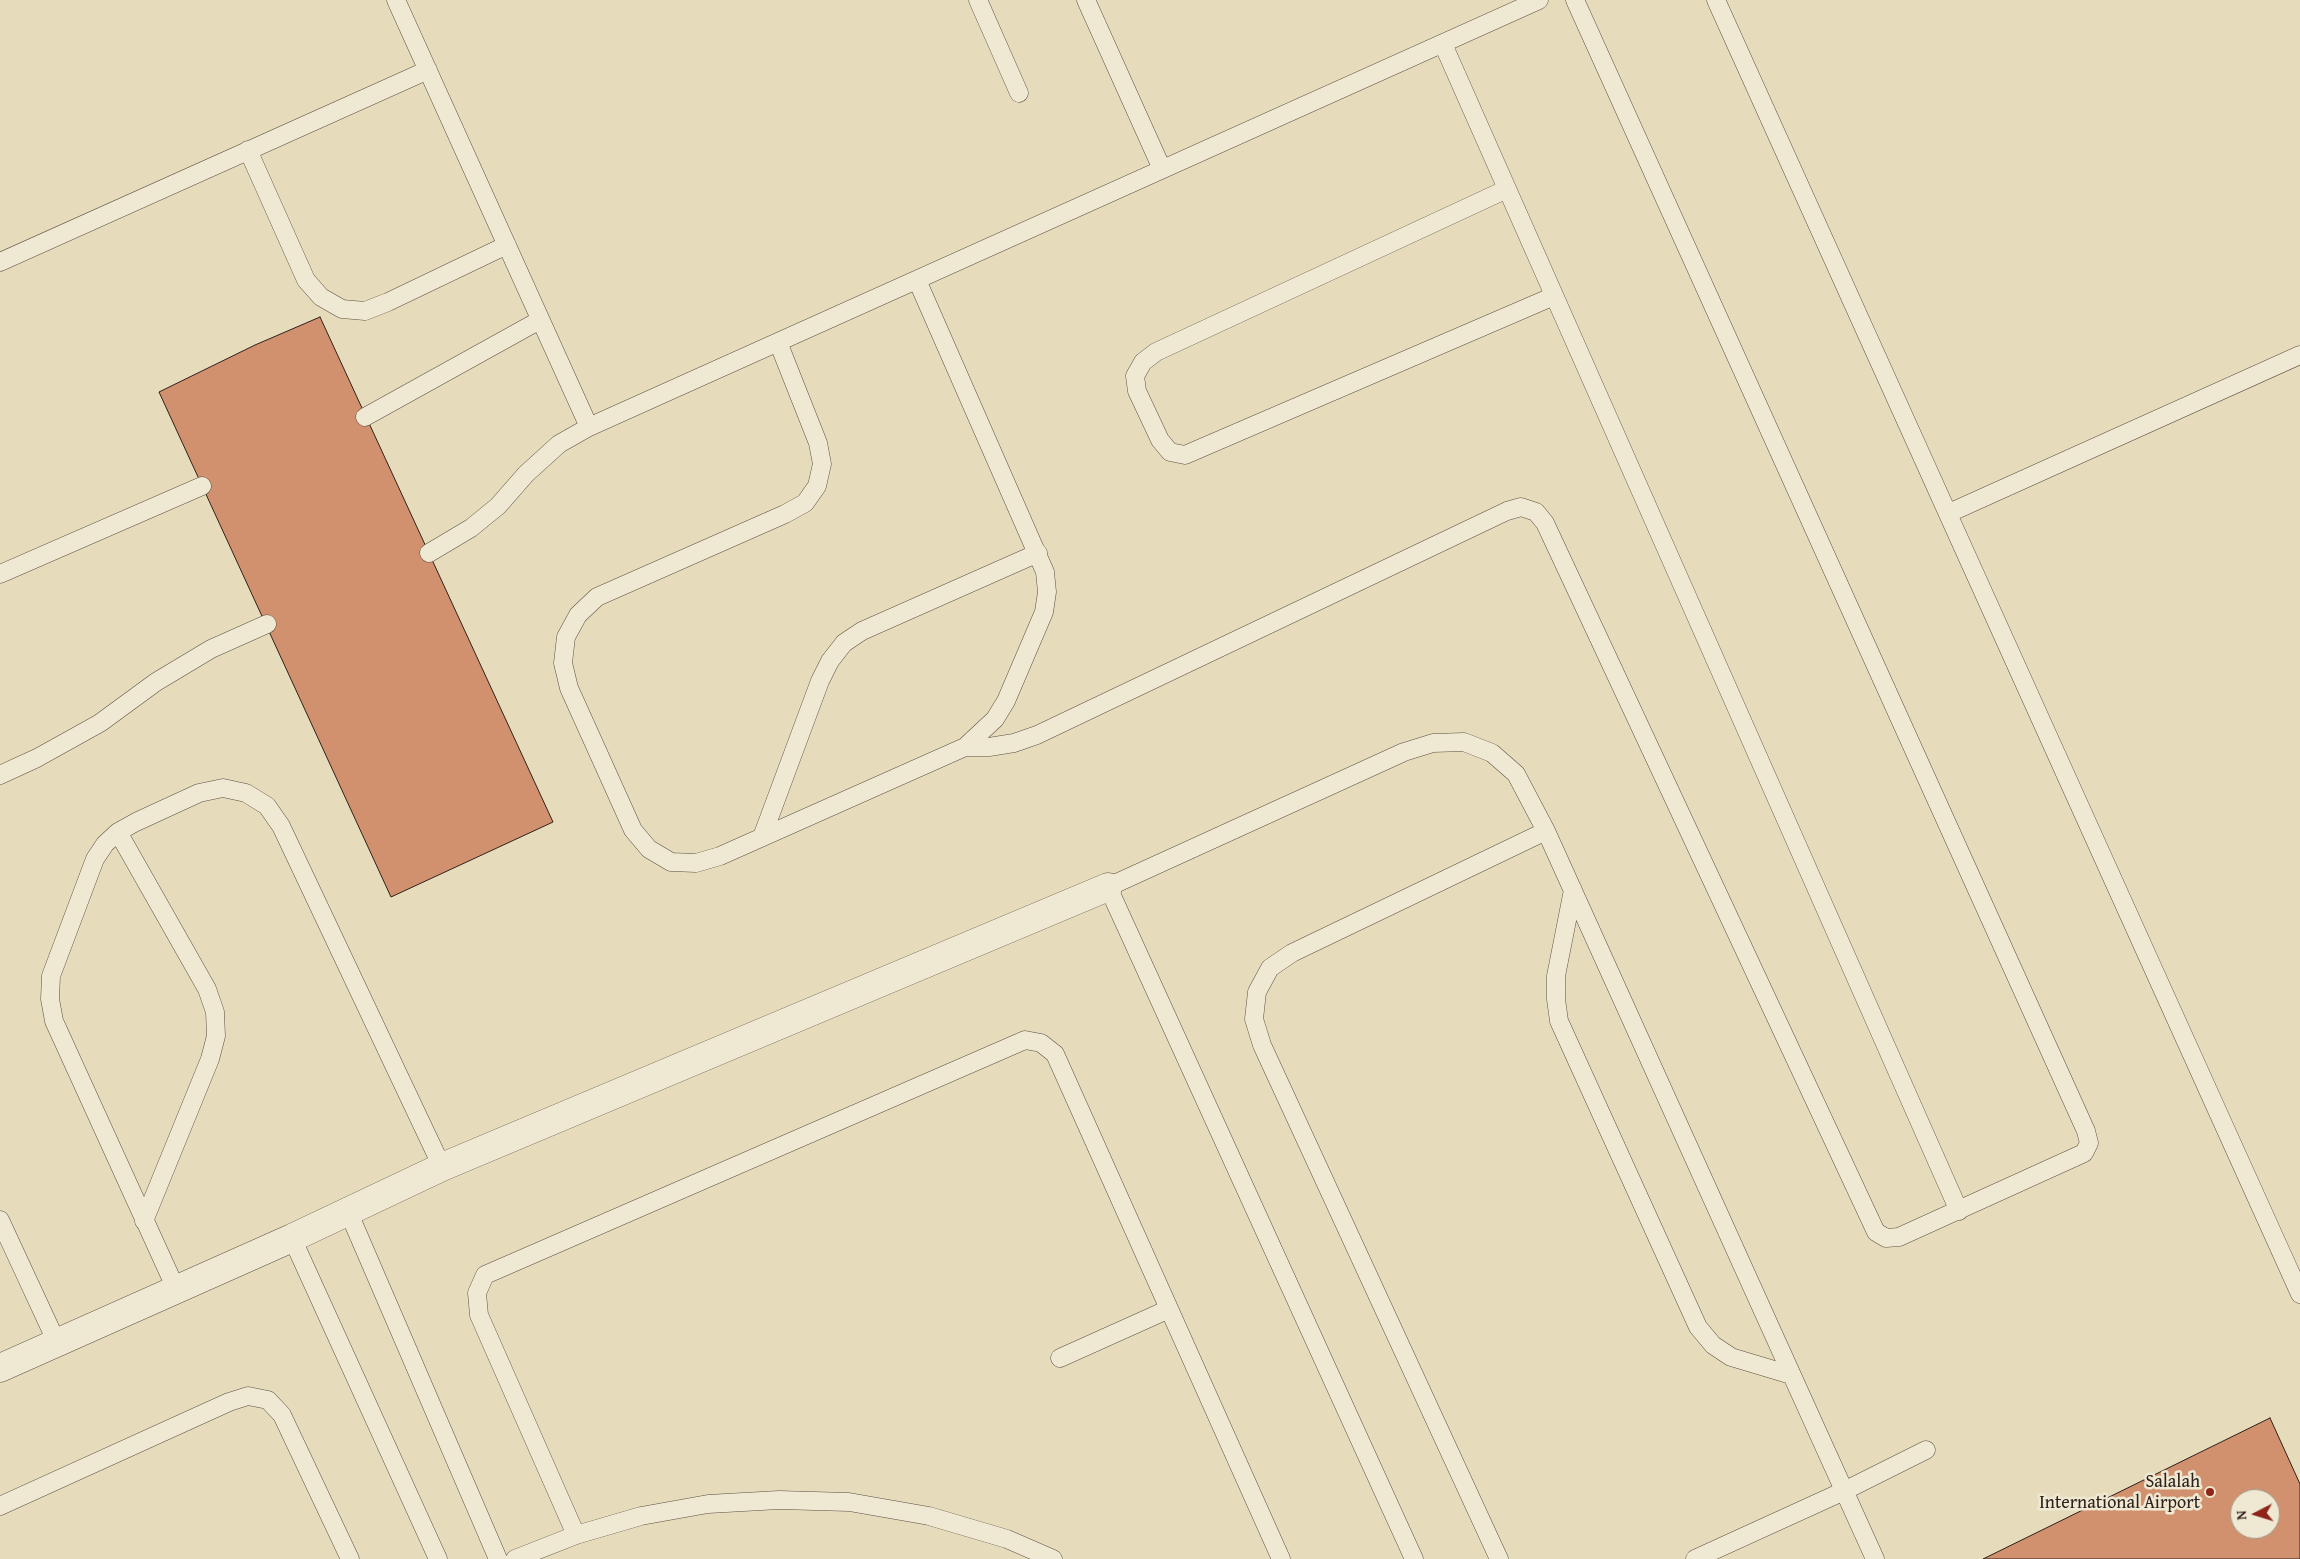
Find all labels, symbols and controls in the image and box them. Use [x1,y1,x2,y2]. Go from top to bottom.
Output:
place label: Salalah International Airport [2039,1471,2200,1514]
marker: Salalah International Airport [2204,1486,2216,1498]
north arrow [2230,1489,2280,1539]
text: N [2231,1510,2251,1521]

